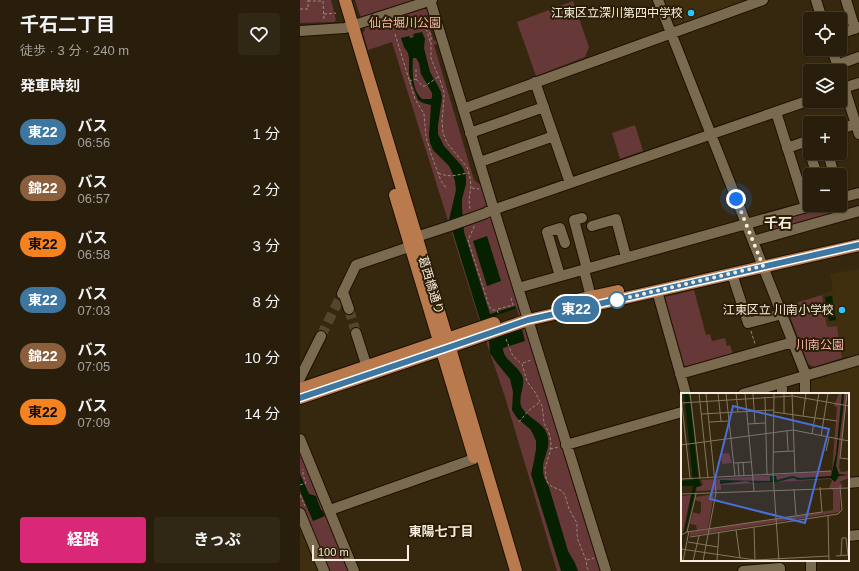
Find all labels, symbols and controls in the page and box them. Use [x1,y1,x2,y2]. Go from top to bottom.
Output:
place label: 江東区立深川第四中学校 [551,6,683,20]
marker: 江東区立深川第四中学校 [686,8,696,18]
map controls [803,12,847,212]
button: locate [803,12,847,56]
button: heart [238,13,280,55]
text: 千石二丁目 [20,14,115,35]
park label: 仙台堀川公園 [369,16,441,30]
text: 徒歩 · 3 分 · 240 m [20,43,129,58]
button: layers [803,64,847,108]
text: 発車時刻 [20,77,80,94]
button: + [803,116,847,160]
text: バス [78,117,108,134]
text: 東22 [28,124,58,140]
text: 1 分 [252,125,280,142]
text: 06:56 [78,135,110,150]
button: − [803,168,847,212]
text: バス [78,173,108,190]
text: 錦22 [28,180,58,196]
text: 2 分 [252,181,280,198]
your location [726,189,746,209]
text: 06:57 [78,191,110,206]
district label: 千石 [764,215,792,231]
text: バス [78,229,108,246]
text: 東22 [28,236,58,252]
text: 3 分 [252,237,280,254]
text: 06:58 [78,247,110,262]
street label: 葛西橋通り [416,254,446,316]
text: バス [78,285,108,302]
unlabelled marker [608,291,626,309]
text: 東22 [28,292,58,308]
text: 8 分 [252,293,280,310]
line badge: 東22 [553,296,599,322]
text: 東22 [561,301,591,317]
text: 07:03 [78,303,110,318]
place label: 江東区立 川南小学校 [723,303,834,317]
marker: 江東区立 川南小学校 [837,305,847,315]
park label: 川南公園 [796,338,844,352]
text: バス [78,341,108,358]
text: 錦22 [28,348,58,364]
text: 10 分 [244,349,280,366]
text: 07:05 [78,359,110,374]
inset map [681,393,849,561]
text: バス [78,397,108,414]
text: 東22 [28,404,58,420]
text: 14 分 [244,405,280,422]
text: 07:09 [78,415,110,430]
button: 経路 [20,517,146,563]
button: きっぷ [154,517,280,563]
district label: 東陽七丁目 [408,524,474,539]
scale bar [312,543,409,562]
text: 100 m [318,546,349,558]

